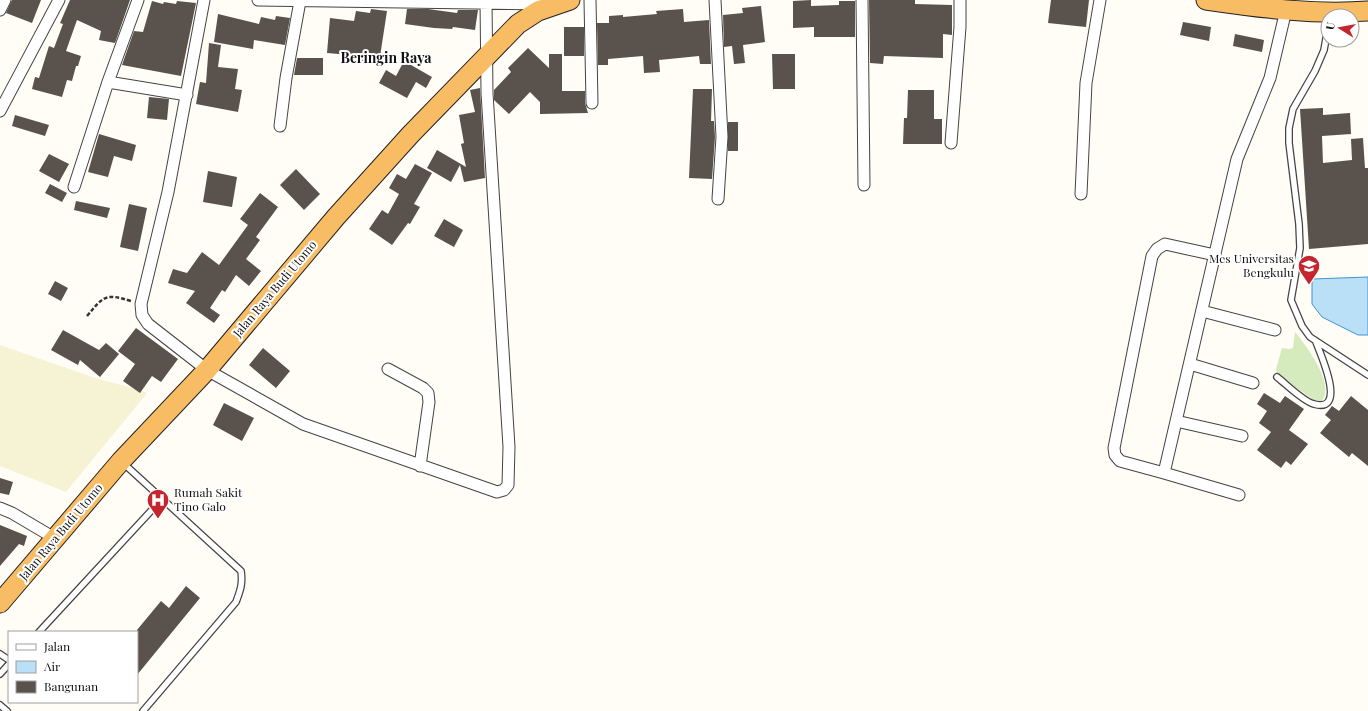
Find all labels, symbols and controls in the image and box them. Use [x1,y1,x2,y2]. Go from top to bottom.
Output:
north arrow [1320,8,1360,48]
text: U [1322,20,1338,31]
district label: Beringin Raya [340,48,432,67]
street label: Jalan Raya Budi Utomo [228,236,320,341]
place label: Mes Universitas Bengkulu [1209,250,1294,280]
school or university icon: Mes Universitas Bengkulu [1296,253,1322,286]
street label: Jalan Raya Budi Utomo [14,479,106,584]
place label: Rumah Sakit Tino Galo [174,484,243,514]
hospital icon: Rumah Sakit Tino Galo [145,487,171,520]
legend [8,631,138,703]
text: Jalan [43,638,70,654]
text: Air [43,658,61,674]
text: Bangunan [44,678,98,694]

